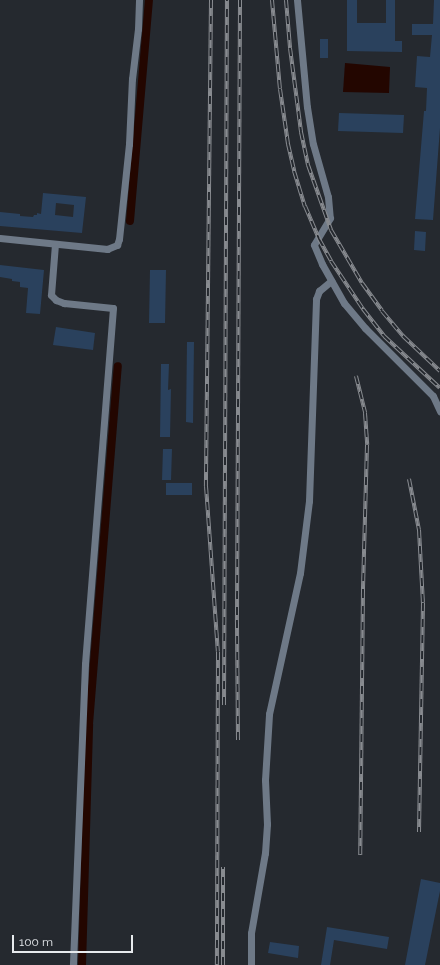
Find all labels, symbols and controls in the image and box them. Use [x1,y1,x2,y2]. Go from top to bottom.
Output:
scale bar [14,927,135,953]
text: 100 m [19,935,53,949]

